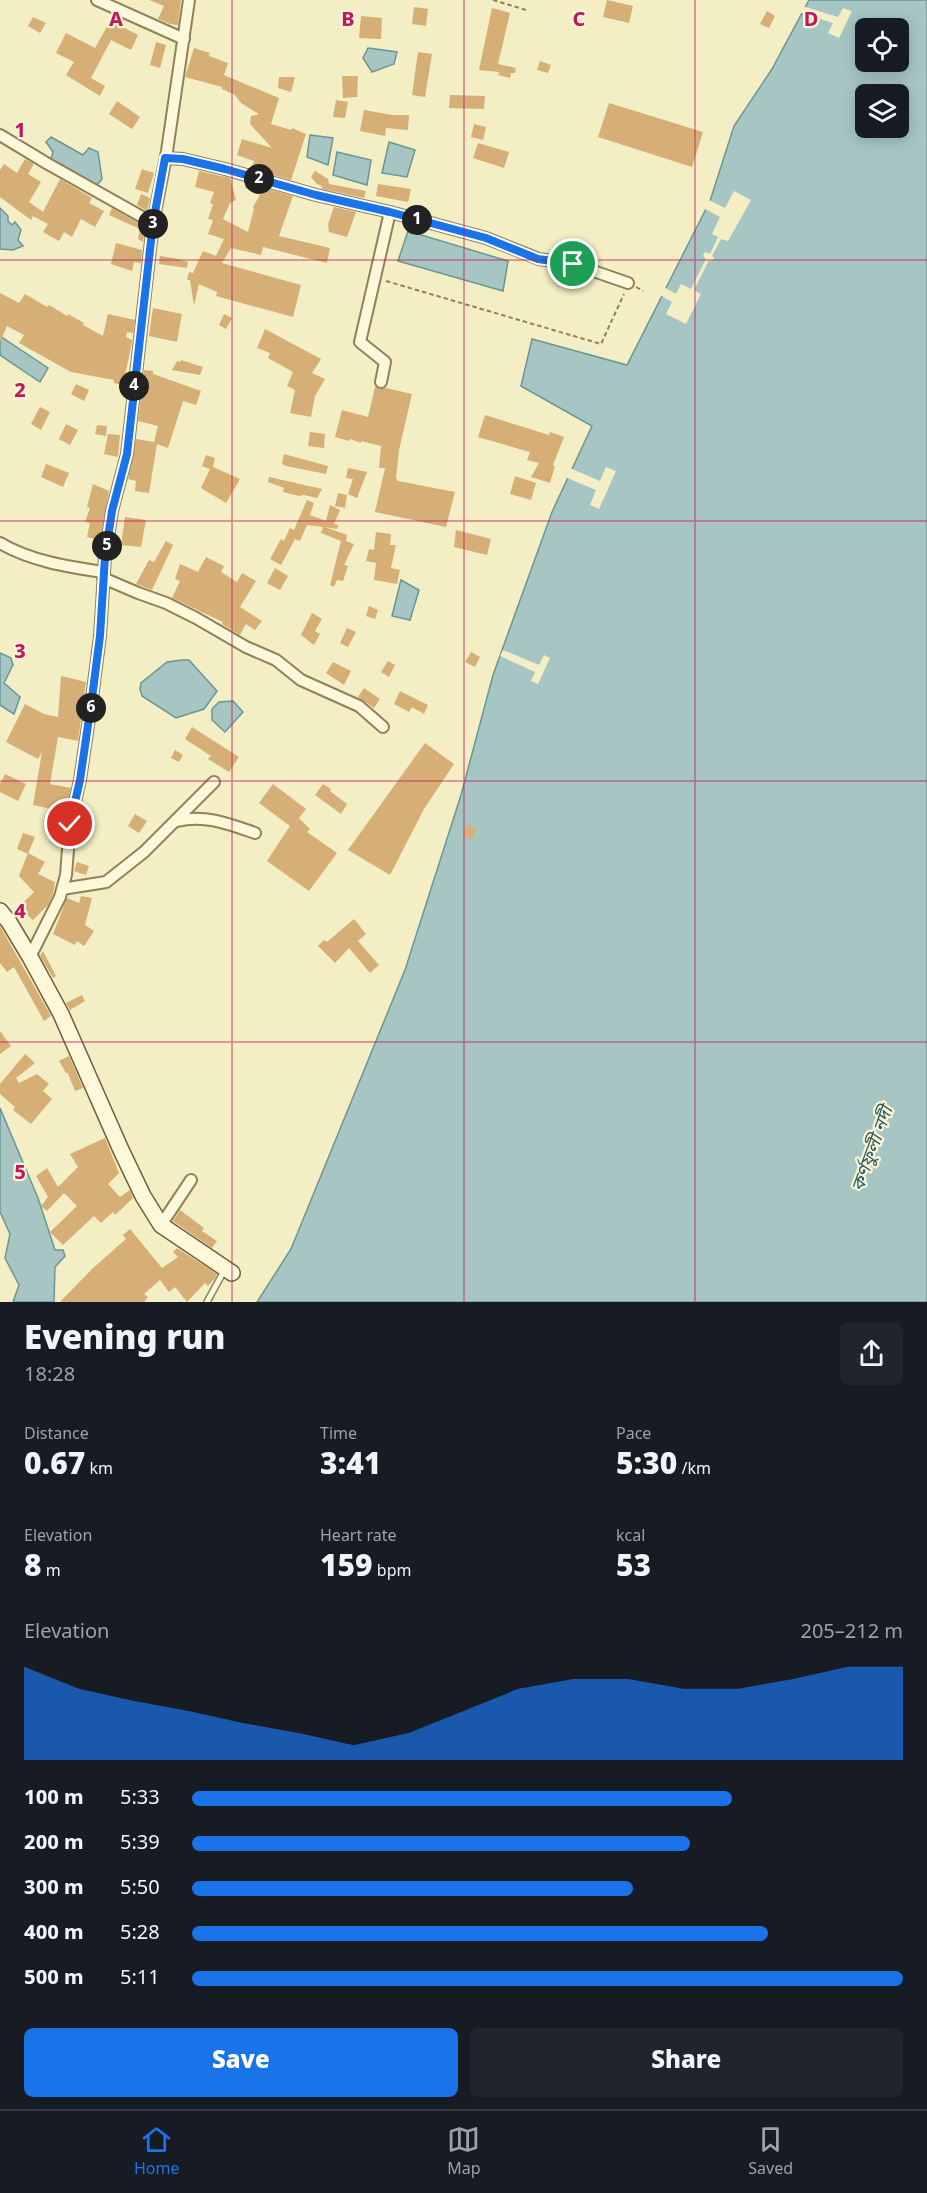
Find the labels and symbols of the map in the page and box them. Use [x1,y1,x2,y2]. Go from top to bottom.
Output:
text: A [109,8,123,34]
text: B [341,8,355,34]
text: C [573,8,586,34]
text: D [804,8,818,34]
text: 1 [14,119,26,145]
pin: 2 [244,164,274,194]
pin: 1 [402,205,432,235]
pin: 3 [138,209,168,239]
pin [547,238,598,289]
pin: 4 [119,371,149,401]
text: 2 [14,379,26,405]
pin: 5 [92,531,122,561]
text: 3 [14,640,26,666]
pin: 6 [76,693,106,723]
pin [44,798,95,849]
text: 4 [14,900,26,926]
water label: কর্ণফুলী নদী [847,1100,901,1195]
text: 5 [14,1161,26,1187]

